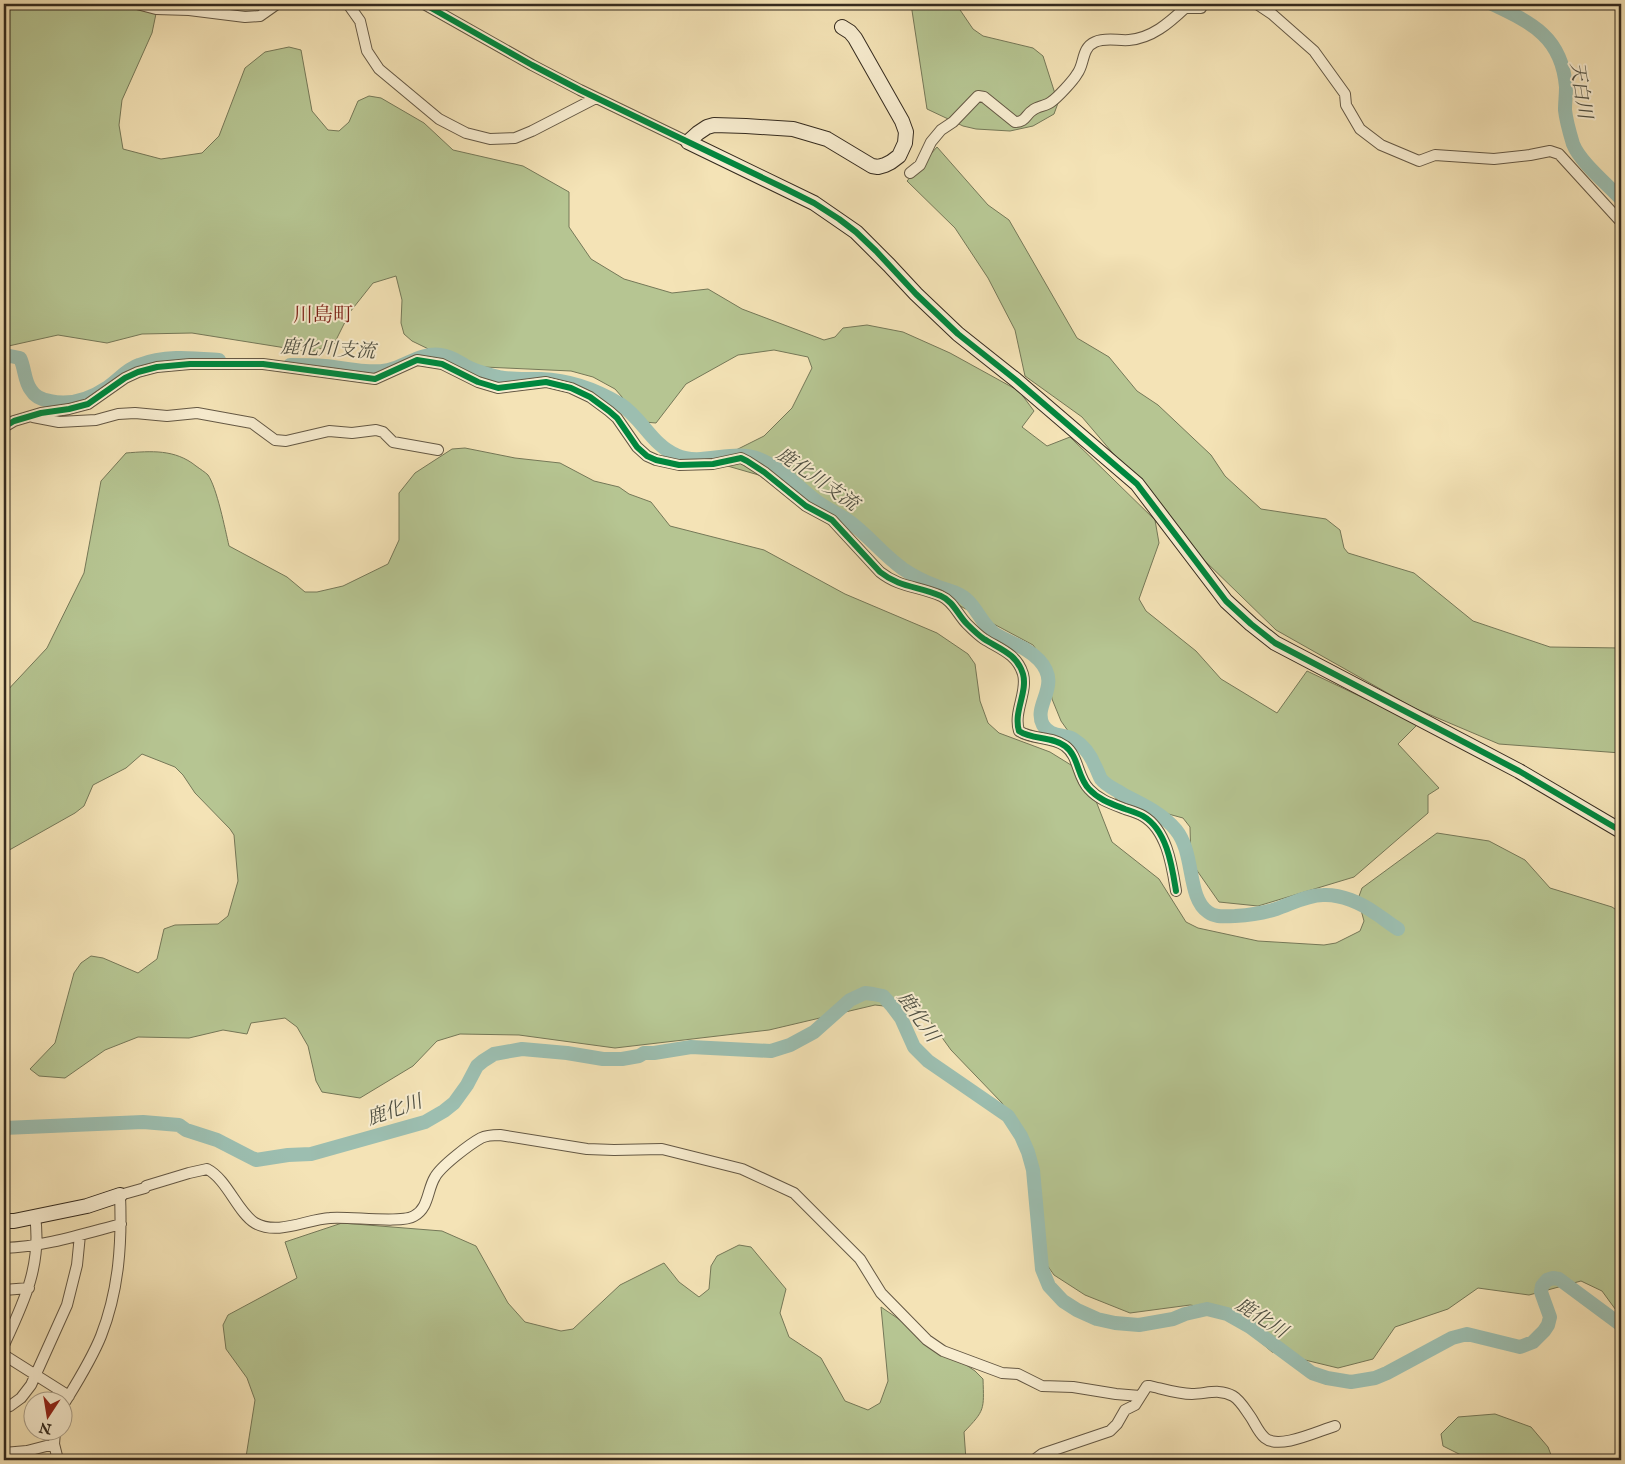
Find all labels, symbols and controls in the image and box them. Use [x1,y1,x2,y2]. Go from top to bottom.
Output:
water label: 天白川 [1564,60,1597,122]
district label: 川島町 [293,303,353,328]
water label: 鹿化川支流 [280,336,379,365]
water label: 鹿化川支流 [771,443,865,518]
water label: 鹿化川 [891,987,945,1049]
water label: 鹿化川 [364,1090,427,1132]
water label: 鹿化川 [1230,1293,1293,1345]
north arrow [22,1392,72,1442]
text: N [38,1418,54,1438]

